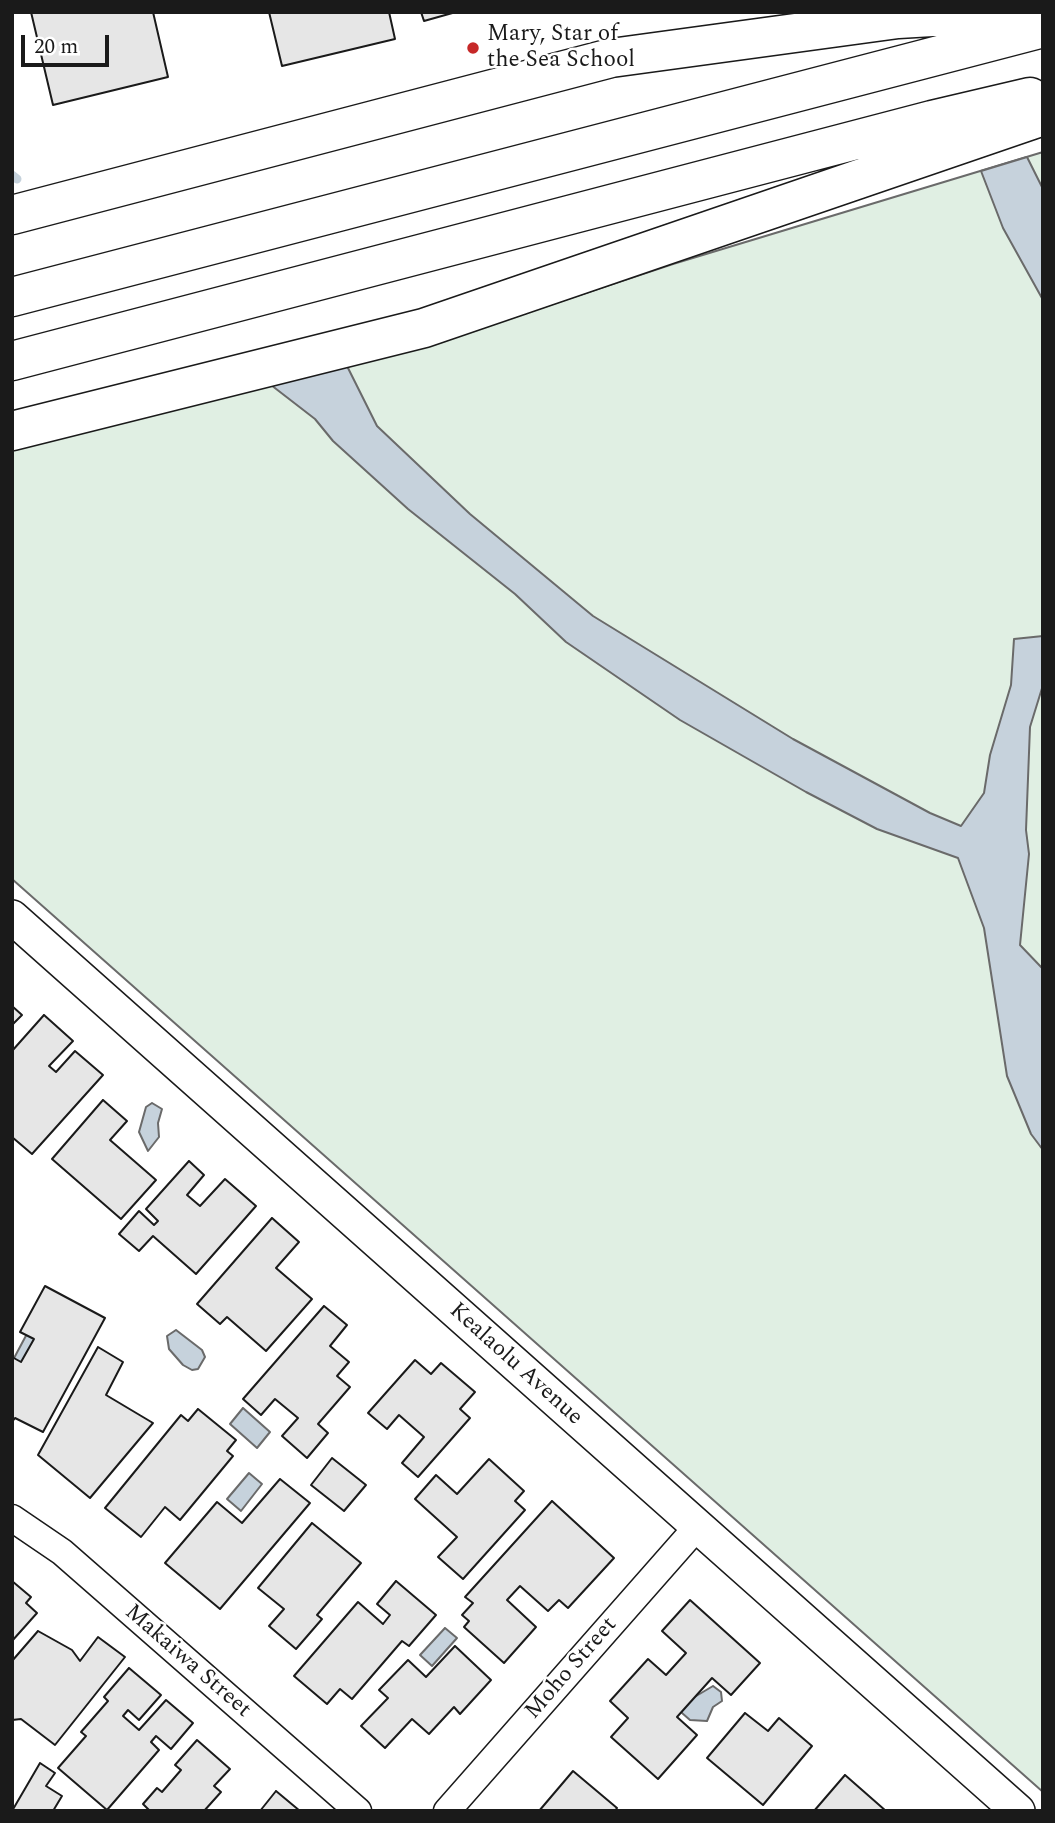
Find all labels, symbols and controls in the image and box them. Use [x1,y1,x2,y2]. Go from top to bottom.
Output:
scale bar [24,21,112,65]
place label: Mary, Star of the Sea School [487,21,635,75]
text: 20 m [34,31,78,63]
marker: Mary, Star of the Sea School [465,40,481,56]
street label: Kealaolu Avenue [443,1298,587,1432]
street label: Makaiwa Street [118,1599,256,1725]
street label: Moho Street [520,1612,624,1726]

